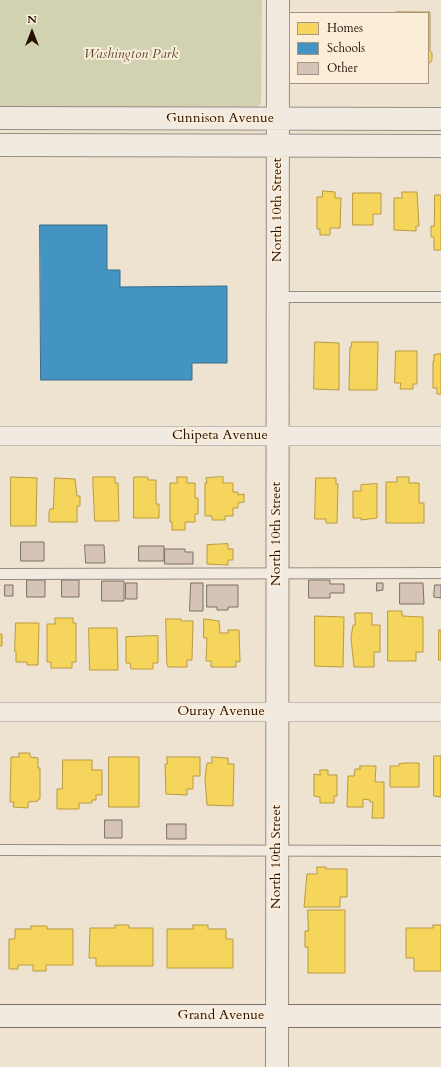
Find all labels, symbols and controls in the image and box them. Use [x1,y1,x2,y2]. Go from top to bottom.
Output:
north arrow [12,12,52,52]
text: N [27,12,37,27]
legend [289,12,429,84]
text: Homes [327,20,363,36]
text: Schools [327,40,365,56]
park label: Washington Park [84,47,178,63]
text: Other [327,60,358,76]
street label: Gunnison Avenue [166,111,274,127]
street label: North 10th Street [270,158,286,262]
street label: Chipeta Avenue [172,428,268,444]
street label: North 10th Street [269,482,285,586]
street label: Ouray Avenue [177,704,265,720]
street label: North 10th Street [269,805,285,909]
street label: Grand Avenue [178,1008,264,1024]

